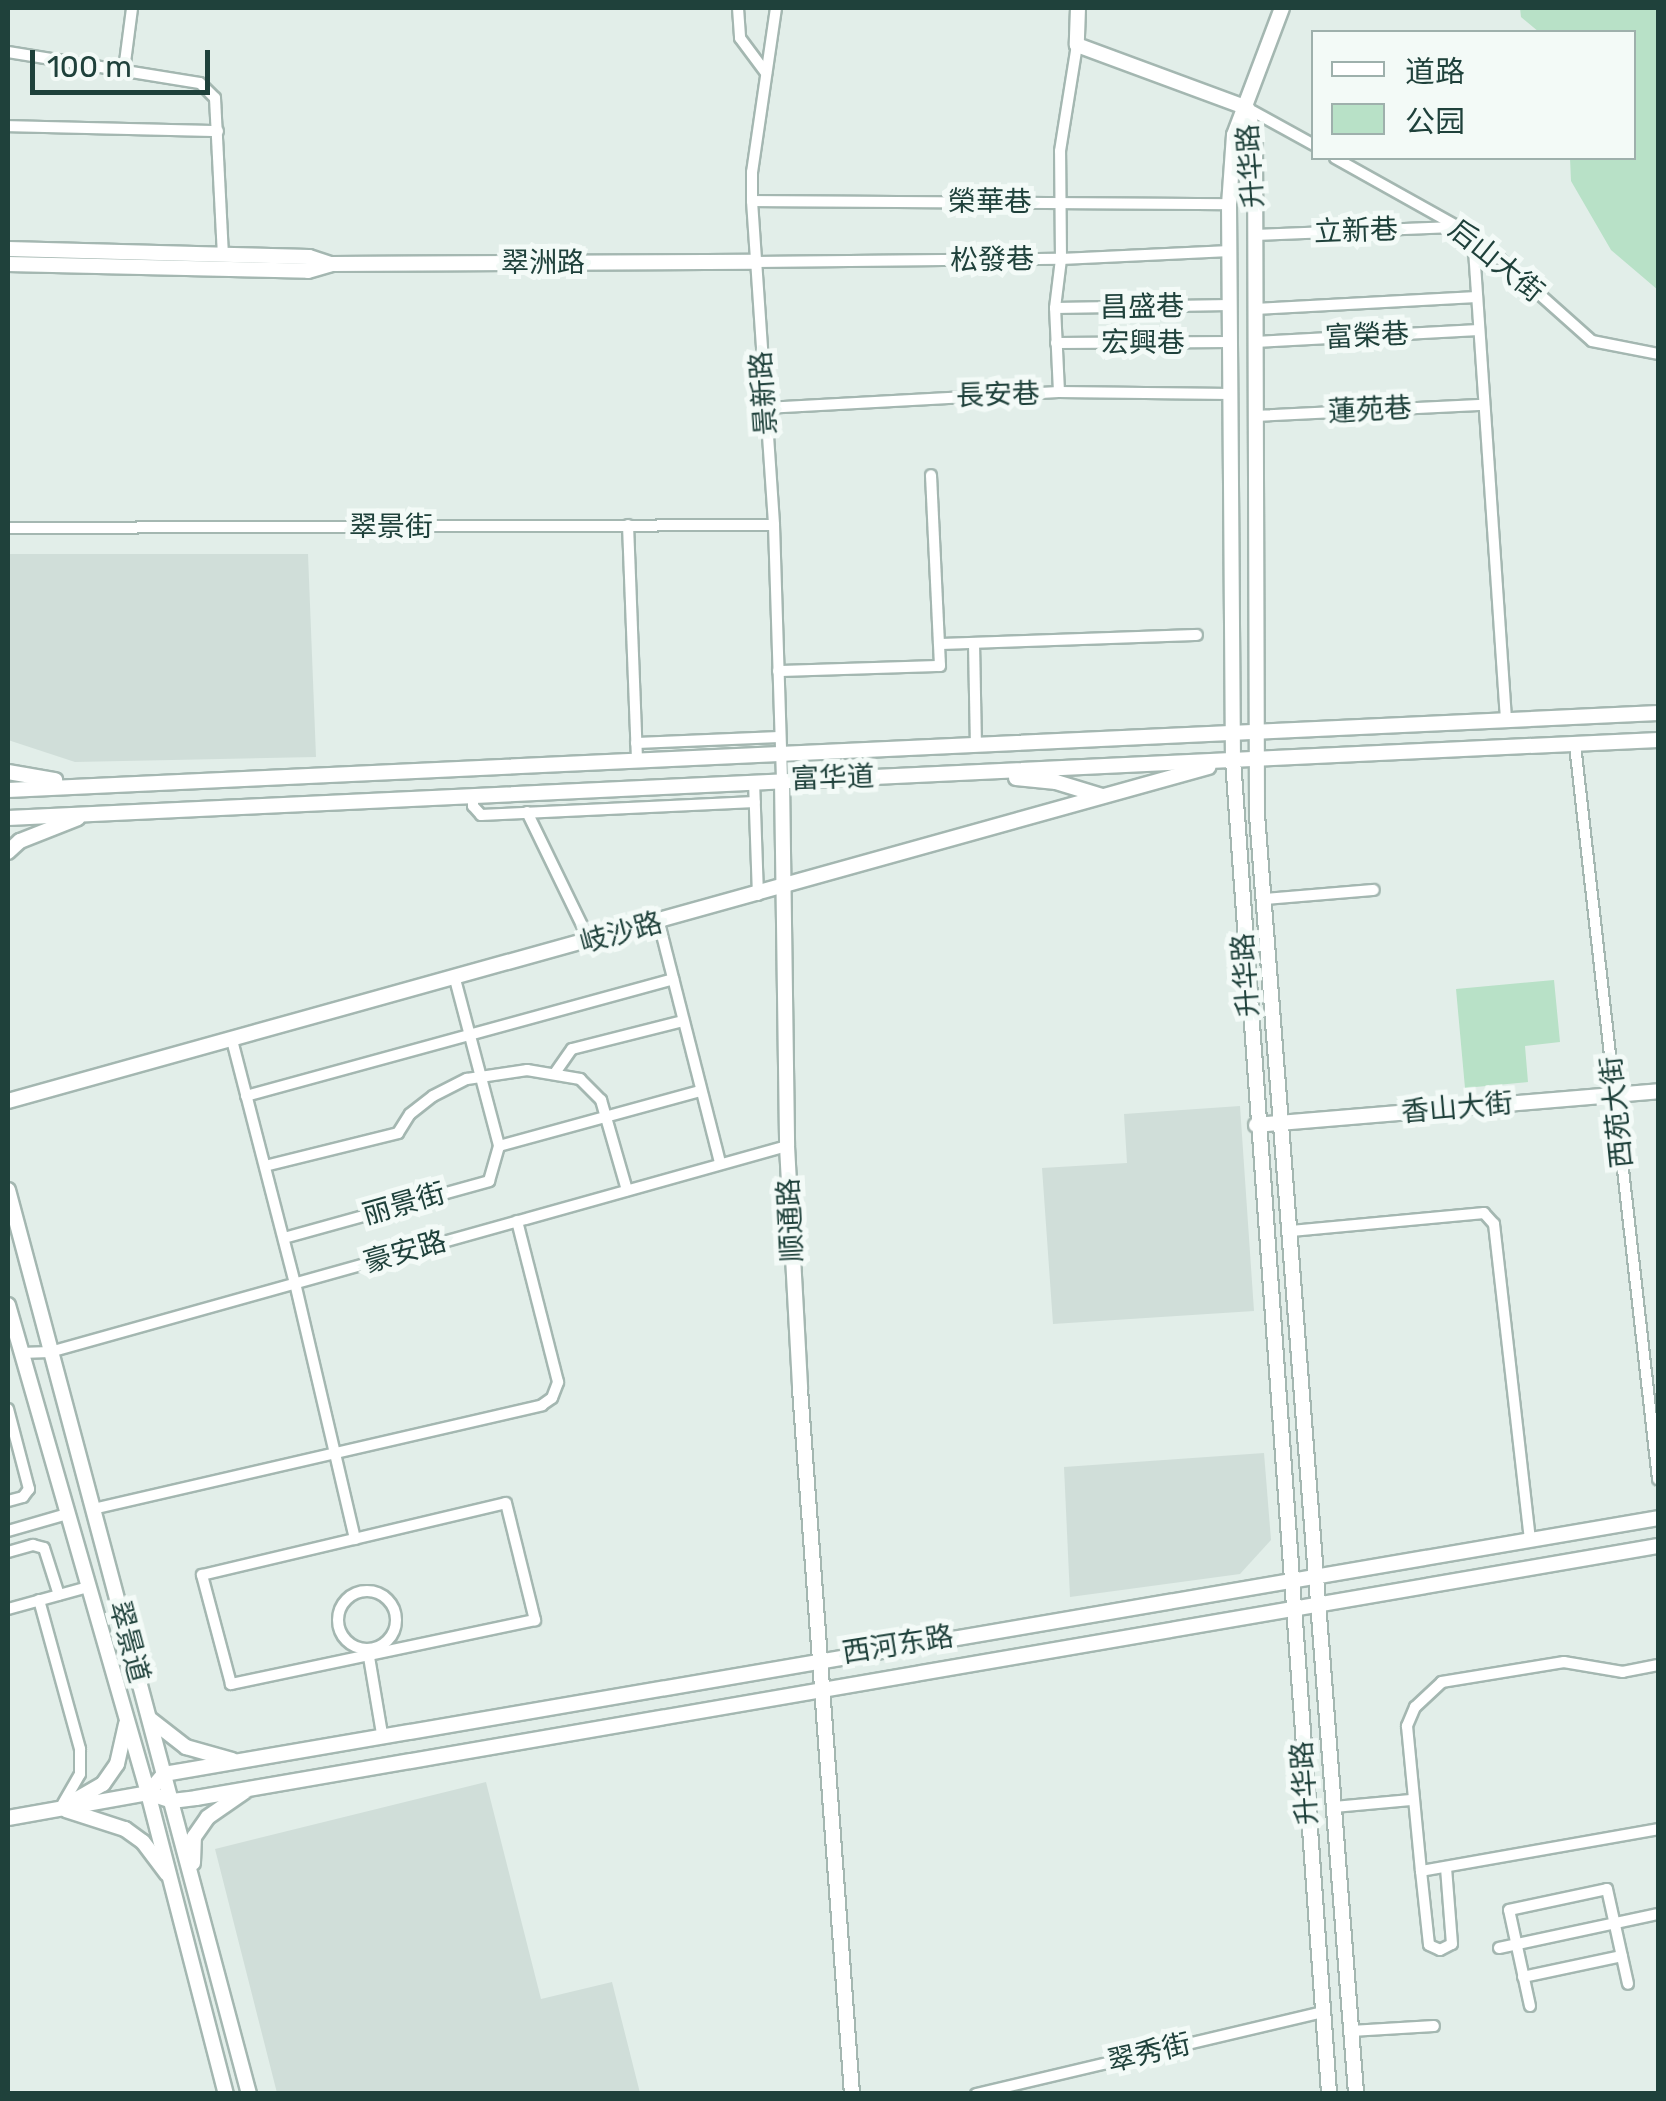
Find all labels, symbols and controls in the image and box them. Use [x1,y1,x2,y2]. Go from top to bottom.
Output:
scale bar [35,30,215,92]
legend [1311,30,1636,160]
text: 100 m [47,49,132,85]
text: 道路 [1405,54,1465,90]
text: 公园 [1405,104,1465,140]
street label: 升华路 [1231,123,1271,209]
street label: 榮華巷 [948,185,1032,219]
street label: 立新巷 [1313,213,1399,249]
street label: 后山大街 [1442,213,1550,309]
street label: 松發巷 [950,242,1034,278]
street label: 翠洲路 [501,246,585,280]
street label: 昌盛巷 [1100,289,1184,325]
street label: 富榮巷 [1324,317,1410,355]
street label: 宏興巷 [1101,326,1185,360]
street label: 景新路 [744,350,784,436]
street label: 長安巷 [955,377,1041,413]
street label: 蓮苑巷 [1327,391,1413,429]
street label: 翠景街 [349,510,433,544]
street label: 富华道 [790,760,876,796]
street label: 岐沙路 [576,906,666,960]
street label: 升华路 [1226,932,1266,1018]
street label: 西苑大街 [1594,1055,1640,1169]
street label: 香山大街 [1400,1086,1514,1130]
street label: 丽景街 [359,1176,449,1232]
street label: 顺通路 [772,1177,810,1263]
street label: 豪安路 [360,1224,450,1280]
street label: 翠景道 [102,1597,156,1687]
street label: 西河东路 [840,1620,956,1670]
street label: 升华路 [1285,1740,1325,1826]
street label: 翠秀街 [1104,2027,1194,2079]

